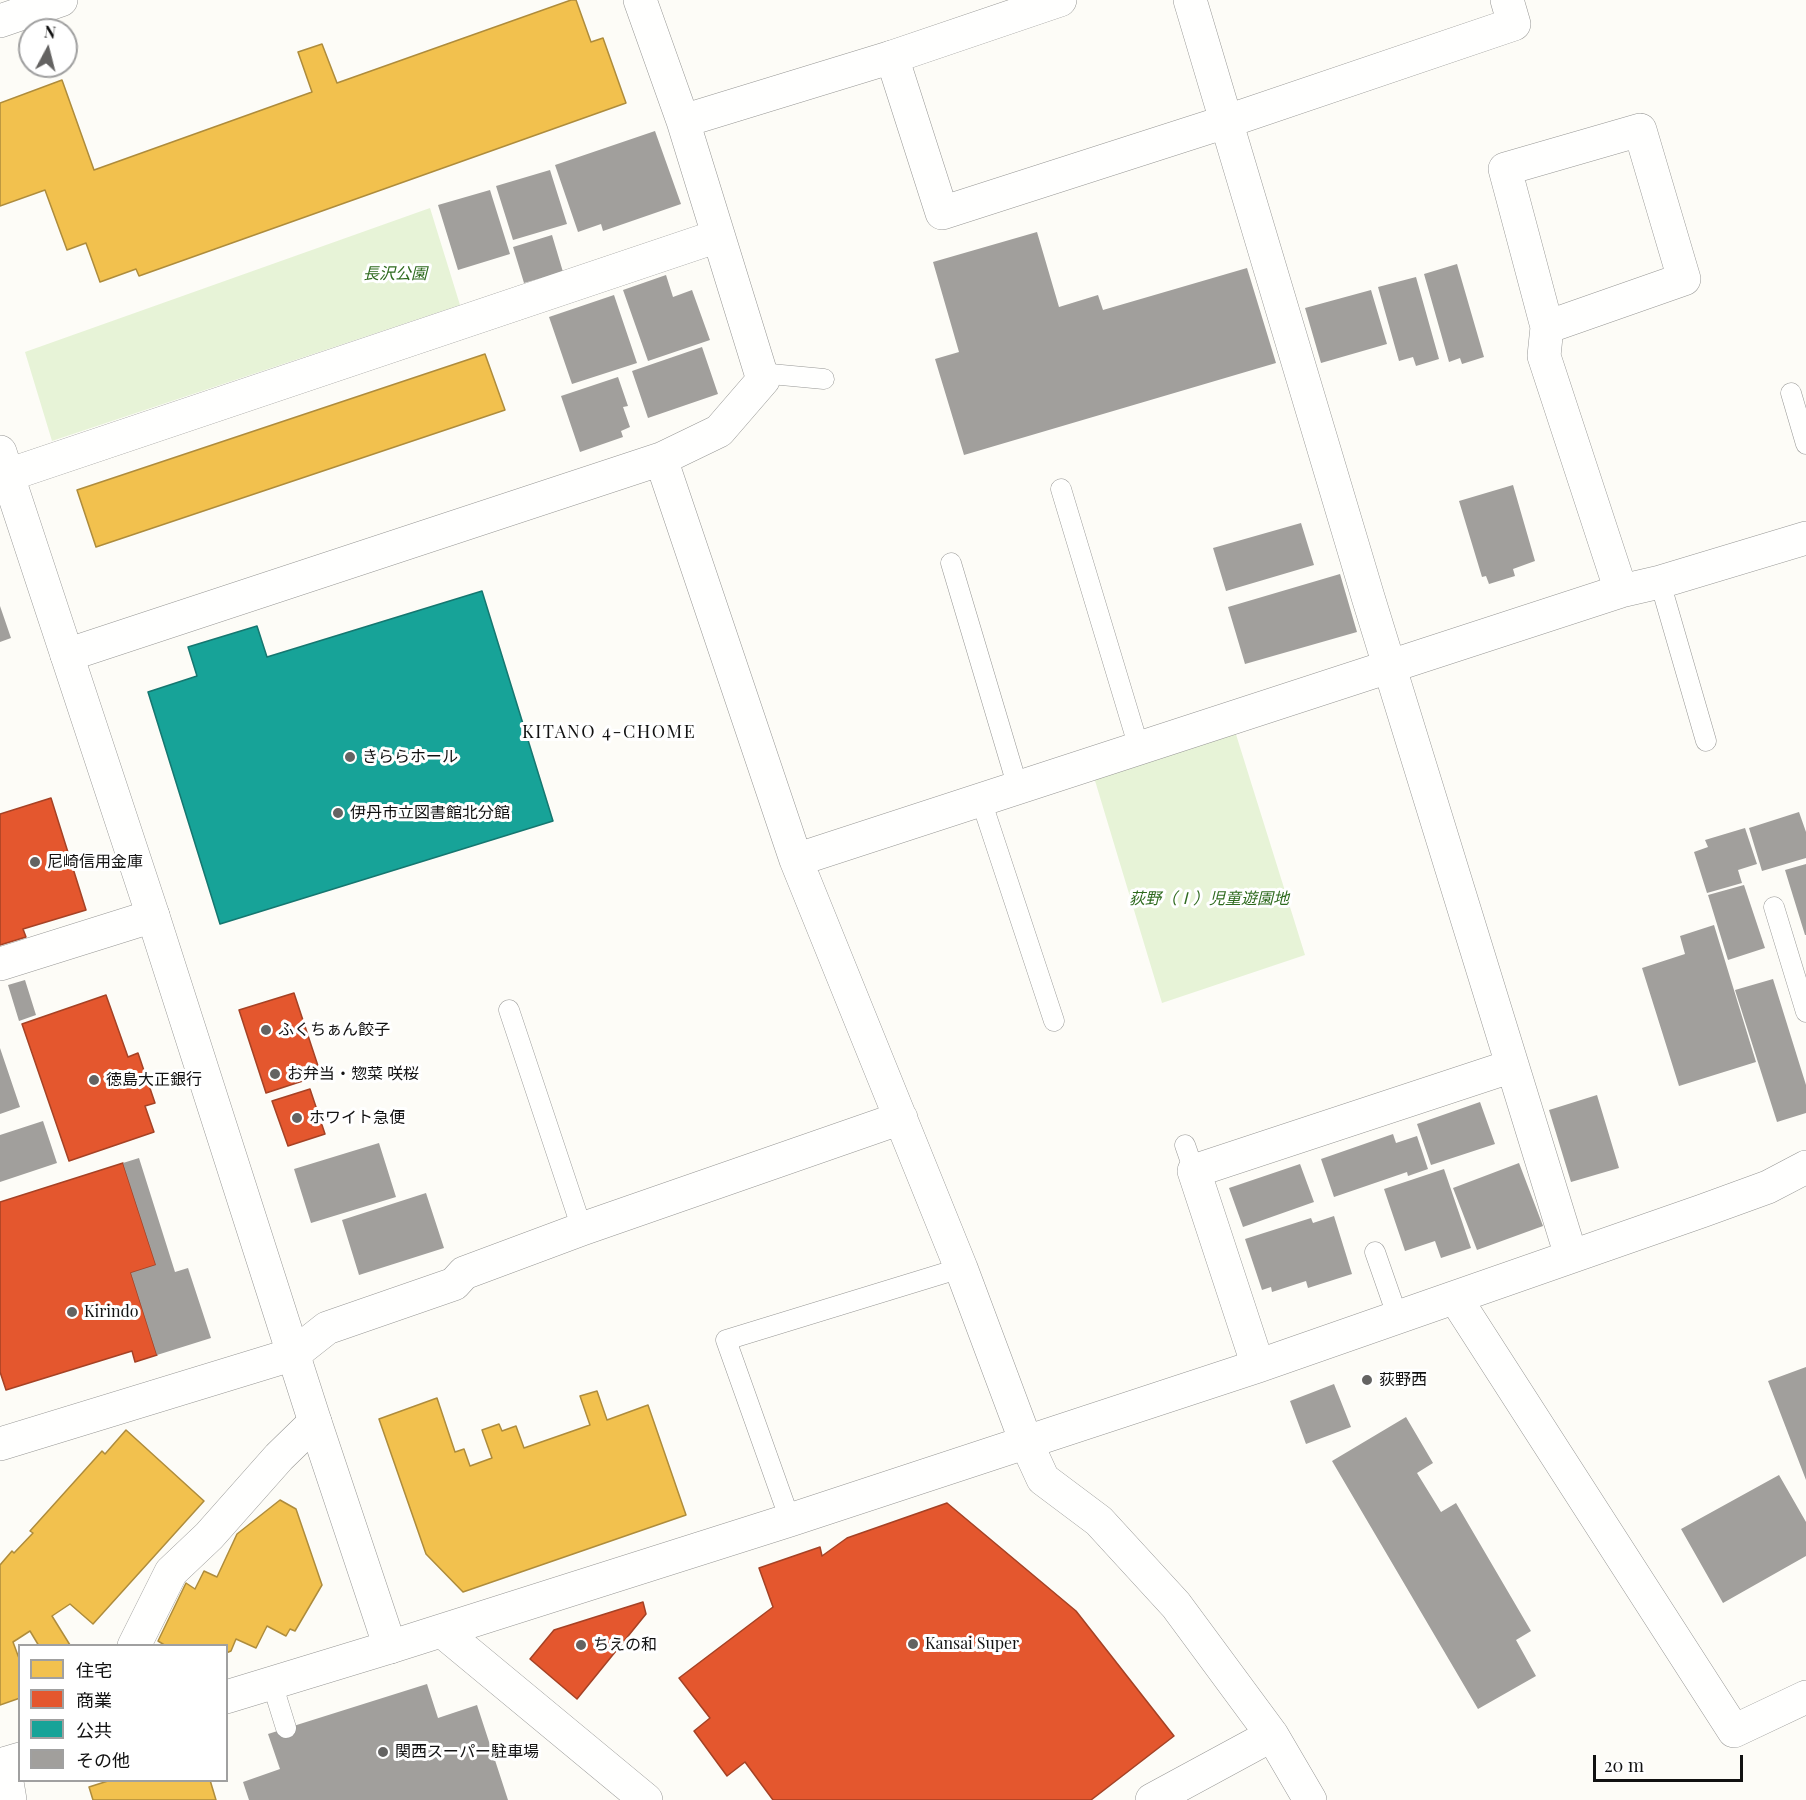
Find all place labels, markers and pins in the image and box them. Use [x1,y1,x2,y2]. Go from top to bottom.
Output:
place label: きららホール [362,747,458,767]
marker: きららホール [343,750,357,764]
place label: 伊丹市立図書館北分館 [350,803,510,823]
marker: 伊丹市立図書館北分館 [331,806,345,820]
place label: 尼崎信用金庫 [47,852,143,872]
marker: 尼崎信用金庫 [28,855,42,869]
place label: ふくちぁん餃子 [278,1020,390,1040]
marker: ふくちぁん餃子 [259,1023,273,1037]
place label: お弁当・惣菜 咲桜 [287,1064,419,1084]
marker: お弁当・惣菜 咲桜 [268,1067,282,1081]
place label: 徳島大正銀行 [106,1070,202,1090]
marker: 徳島大正銀行 [87,1073,101,1087]
place label: ホワイト急便 [309,1108,405,1128]
marker: ホワイト急便 [290,1111,304,1125]
place label: Kirindo [84,1302,139,1322]
marker: Kirindo [65,1305,79,1319]
place label: 荻野西 [1379,1370,1427,1390]
marker: 荻野西 [1360,1373,1374,1387]
place label: Kansai Super [925,1634,1019,1654]
place label: ちえの和 [593,1635,657,1655]
marker: Kansai Super [906,1637,920,1651]
marker: ちえの和 [574,1638,588,1652]
place label: 関西スーパー駐車場 [395,1742,539,1762]
marker: 関西スーパー駐車場 [376,1745,390,1759]

